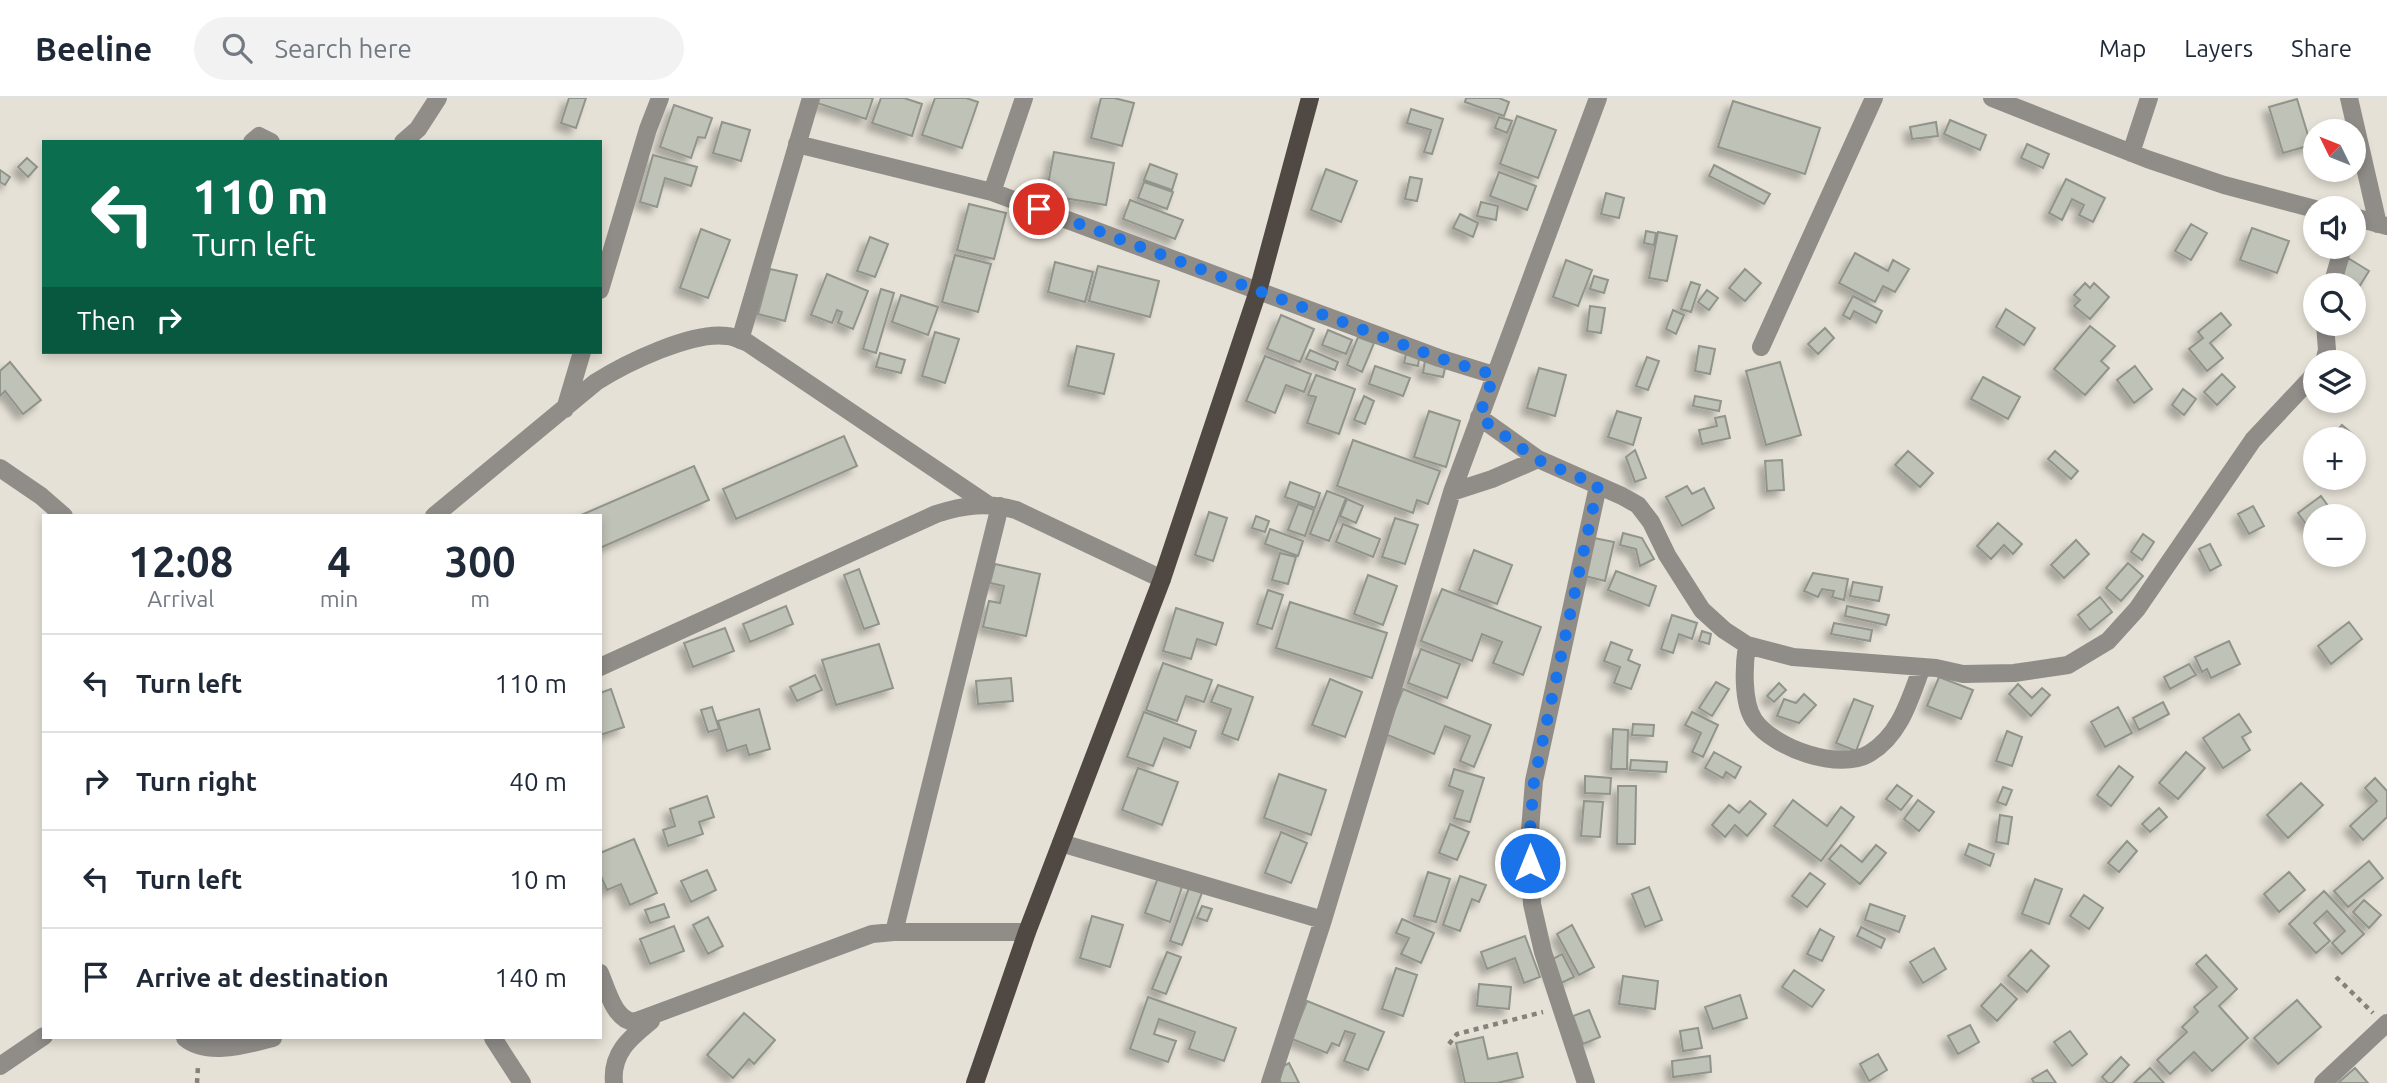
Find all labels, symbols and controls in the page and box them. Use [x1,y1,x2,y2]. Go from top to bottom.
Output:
search box [194,17,684,80]
icon: search [218,29,256,67]
text: Beeline [35,30,152,67]
text: Search here [274,34,412,63]
text: Map [2099,35,2146,62]
text: Layers [2184,35,2253,62]
text: Share [2291,35,2352,62]
north arrow [2303,119,2366,182]
map controls [2303,119,2366,567]
icon: left [77,168,168,259]
text: 110 m [192,168,329,223]
pin [1009,179,1069,239]
icon: arrive [1020,190,1058,228]
button: sound [2303,196,2366,259]
text: Turn left [192,226,316,262]
button: search [2303,273,2366,336]
icon: right [150,301,188,339]
text: Then [77,306,136,335]
button: layers [2303,350,2366,413]
button: + [2303,427,2366,490]
button: − [2303,504,2366,567]
text: 12:08 [128,538,233,585]
text: 4 [327,538,351,585]
text: 300 [445,538,516,585]
text: Arrival [147,586,214,611]
text: min [320,586,358,611]
text: m [470,586,490,611]
icon: left [77,664,115,702]
text: Turn left [136,669,242,698]
text: 110 m [495,669,567,698]
icon: right [77,762,115,800]
text: Turn right [136,767,257,796]
text: 40 m [509,767,567,796]
position arrow [1493,826,1567,900]
icon: left [77,860,115,898]
text: Turn left [136,865,242,894]
text: 10 m [509,865,567,894]
icon: arrive [77,958,115,996]
text: Arrive at destination [136,963,389,992]
text: 140 m [495,963,567,992]

